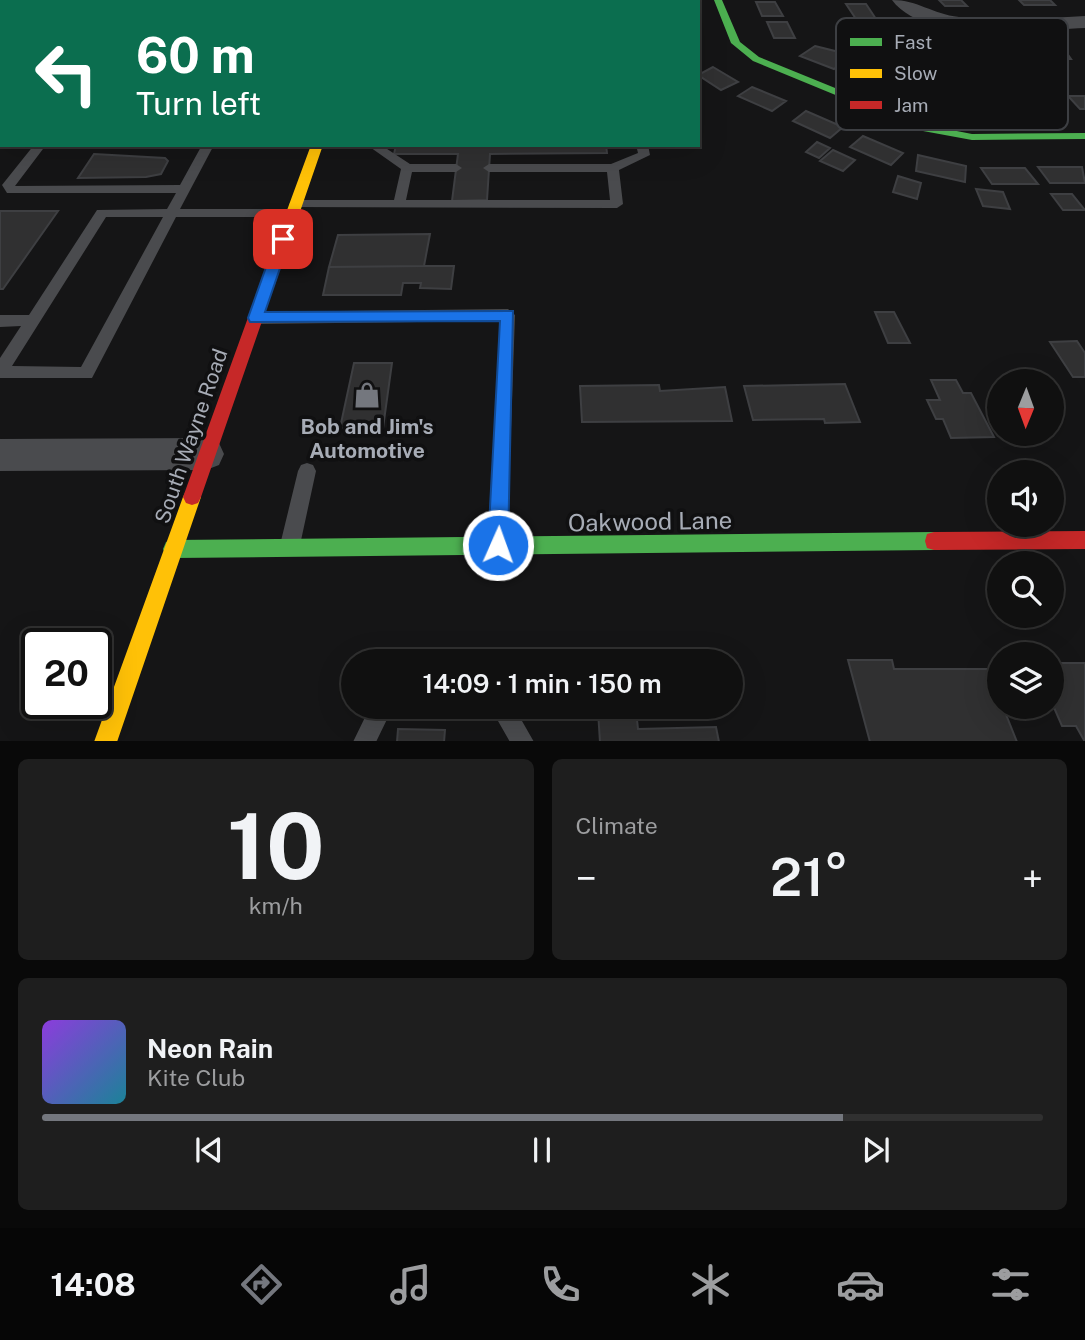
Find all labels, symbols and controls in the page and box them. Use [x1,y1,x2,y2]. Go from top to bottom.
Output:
legend [836,18,1068,130]
text: 60 m [136,26,255,84]
icon: left [21,28,112,119]
text: Fast [894,31,932,53]
text: Slow [894,62,938,84]
text: Turn left [136,85,261,122]
text: Jam [894,94,928,116]
pin [253,209,313,269]
icon: arrive [264,220,302,258]
street label: South Wayne Road [149,345,233,527]
north arrow [987,369,1064,446]
map controls [987,369,1064,719]
shop icon: Bob and Jim's Automotive [352,380,382,410]
place label: Bob and Jim's Automotive [301,414,434,463]
button: sound [987,460,1064,537]
street label: Oakwood Lane [568,506,732,536]
position arrow [461,508,535,582]
button: search [987,551,1064,628]
speed limit sign: 20 [21,628,112,719]
button: layers [987,642,1064,719]
text: 14:09 · 1 min · 150 m [422,668,662,699]
text: 10 [227,793,325,899]
text: Climate [576,812,658,839]
text: 21° [770,847,848,908]
text: − [576,856,597,901]
text: + [1022,856,1043,901]
text: km/h [249,892,303,919]
text: Neon Rain [147,1033,273,1064]
text: Kite Club [147,1064,245,1091]
icon: previous [190,1131,228,1169]
icon: pause [523,1131,561,1169]
icon: next [857,1131,895,1169]
icon: directions [237,1260,286,1309]
icon: music [386,1260,435,1309]
icon: phone [536,1260,585,1309]
icon: climate [686,1260,735,1309]
icon: car [836,1260,885,1309]
icon: filters [986,1260,1035,1309]
text: 14:08 [50,1266,136,1303]

